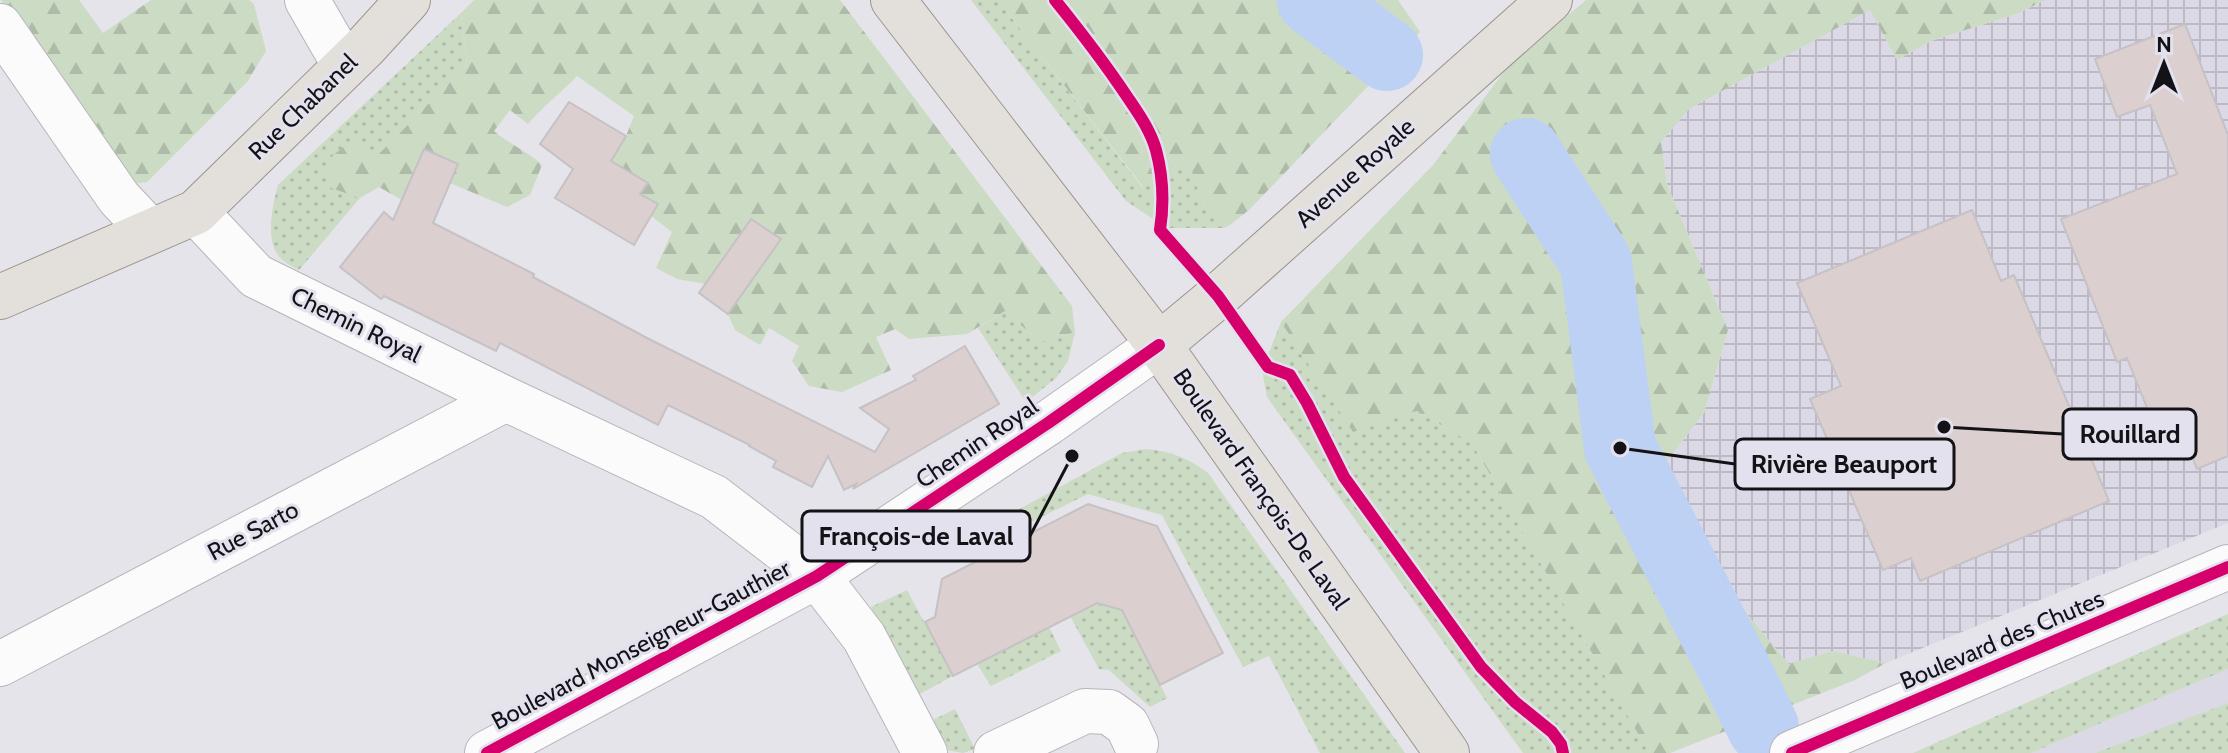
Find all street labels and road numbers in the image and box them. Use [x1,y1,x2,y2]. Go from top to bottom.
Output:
street label: Rue Chabanel [242,47,363,166]
street label: Avenue Royale [1289,112,1420,234]
street label: Chemin Royal [286,281,426,369]
street label: Boulevard François-De Laval [1167,363,1356,615]
street label: Chemin Royal [910,391,1044,494]
street label: Rue Sarto [202,495,303,567]
street label: Boulevard Monseigneur-Gauthier [487,553,795,736]
street label: Boulevard des Chutes [1896,583,2108,696]

